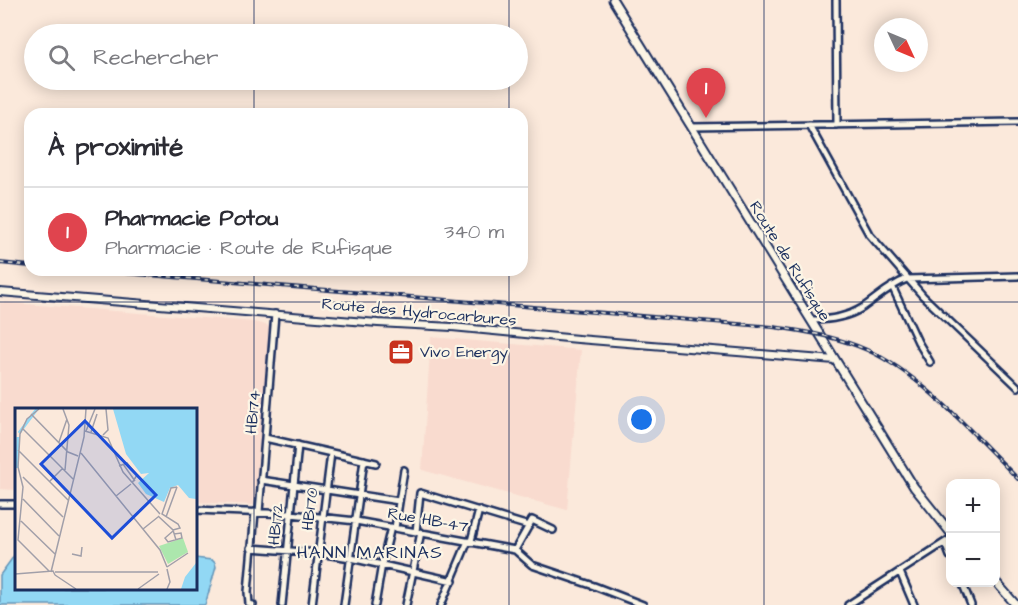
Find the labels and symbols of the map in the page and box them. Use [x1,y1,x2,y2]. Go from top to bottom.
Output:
north arrow [874,18,928,72]
pin: 1 [686,68,726,118]
street label: Route de Rufisque [744,197,836,326]
street label: Route des Hydrocarbures [321,293,517,332]
office icon: Vivo Energy [386,337,416,367]
place label: Vivo Energy [420,341,508,364]
street label: HB174 [240,389,266,435]
your location [627,405,656,434]
inset map [15,408,196,590]
street label: HB170 [296,486,324,532]
street label: HB172 [263,502,289,546]
street label: Rue HB-47 [386,502,470,538]
district label: HANN MARINAS [297,540,443,565]

